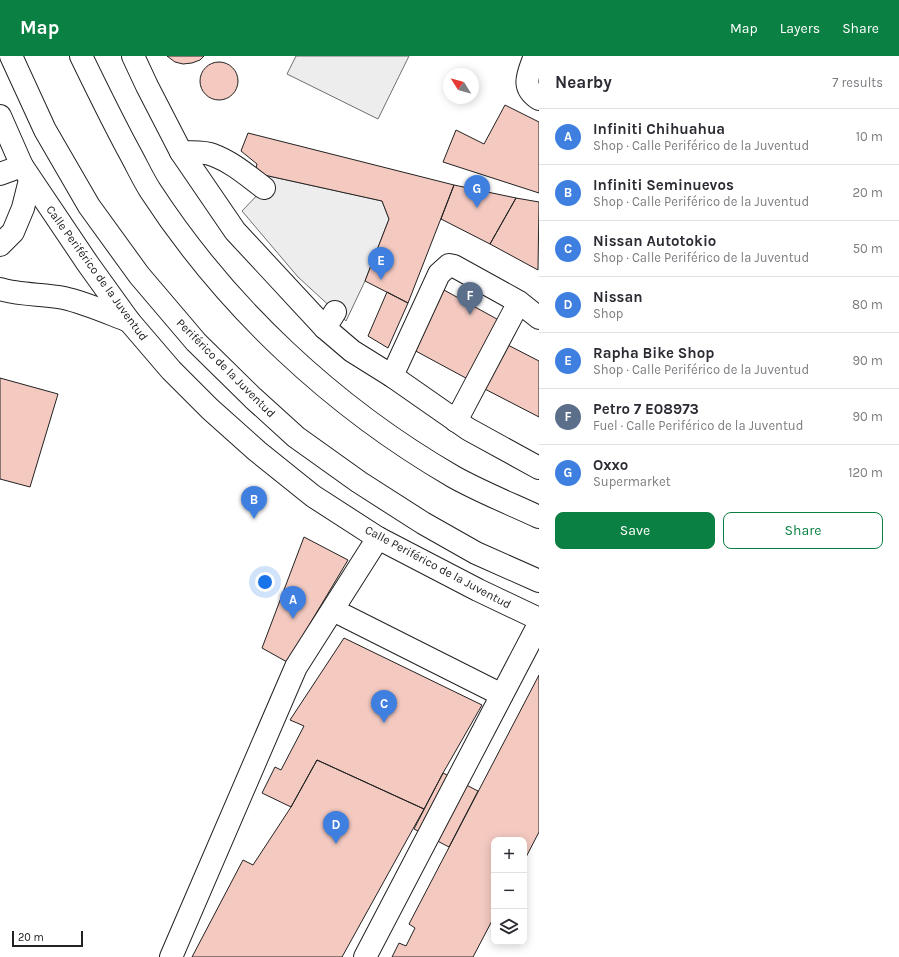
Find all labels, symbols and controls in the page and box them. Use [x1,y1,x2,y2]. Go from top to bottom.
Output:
text: Map [20,17,59,39]
text: Map [730,20,758,37]
text: Layers [780,20,820,37]
text: Share [842,20,879,37]
north arrow [443,68,479,104]
text: Nearby [555,72,612,92]
text: 7 results [832,75,883,90]
text: Infiniti Chihuahua [593,120,725,138]
text: A [564,129,572,144]
text: 10 m [856,129,883,144]
text: Shop · Calle Periférico de la Juventud [593,138,809,153]
pin: G [464,175,490,208]
text: Infiniti Seminuevos [593,176,734,194]
text: B [564,185,572,200]
text: 20 m [853,185,883,200]
text: Shop · Calle Periférico de la Juventud [593,194,809,209]
street label: Calle Periférico de la Juventud [43,203,151,343]
text: Nissan Autotokio [593,232,716,250]
text: C [564,241,572,256]
text: 50 m [853,241,883,256]
pin: E [368,247,394,280]
text: Shop · Calle Periférico de la Juventud [593,250,809,265]
pin: F [457,282,483,315]
text: Nissan [593,288,643,306]
text: D [564,297,572,312]
text: 80 m [852,297,883,312]
text: Shop [593,306,623,321]
street label: Periférico de la Juventud [174,316,278,420]
text: Rapha Bike Shop [593,344,714,362]
text: E [564,353,572,368]
text: 90 m [852,353,883,368]
text: Shop · Calle Periférico de la Juventud [593,362,809,377]
text: Petro 7 E08973 [593,400,699,418]
text: F [564,409,572,424]
text: 90 m [852,409,883,424]
text: Fuel · Calle Periférico de la Juventud [593,418,803,433]
text: Oxxo [593,456,628,474]
text: G [564,465,572,480]
text: 120 m [848,465,883,480]
text: Supermarket [593,474,671,489]
pin: B [241,486,267,519]
button: Save [555,512,715,549]
button: Share [723,512,883,549]
street label: Calle Periférico de la Juventud [362,522,514,612]
your location [255,572,275,592]
pin: A [280,586,306,619]
pin: C [371,690,397,723]
pin: D [323,811,349,844]
map controls [491,837,527,945]
button: + [491,837,527,873]
button: − [491,873,527,909]
button: layers [491,909,527,945]
scale bar [12,929,83,948]
text: 20 m [18,931,44,944]

